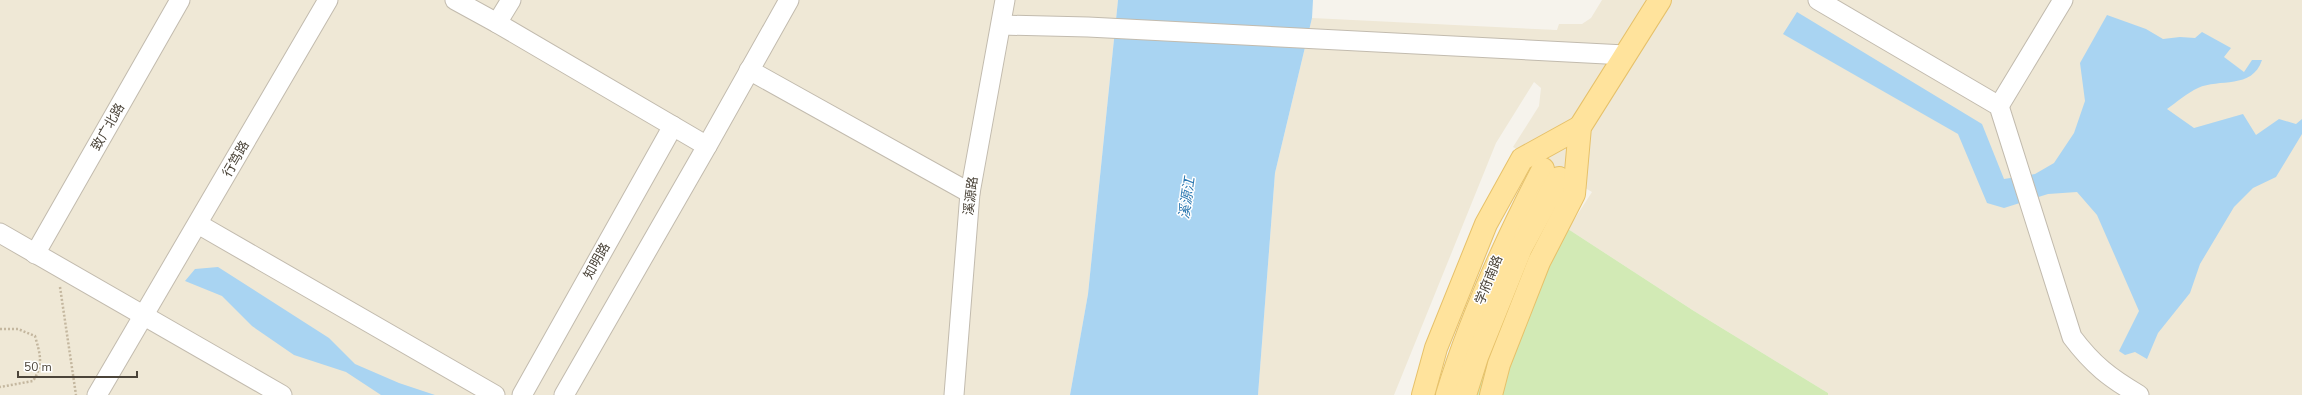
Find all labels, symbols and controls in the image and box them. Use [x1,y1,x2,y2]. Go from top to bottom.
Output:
street label: 致广北路 [87,100,129,154]
street label: 行笃路 [218,138,254,180]
water label: 溪源江 [1175,174,1200,220]
street label: 溪源路 [960,176,982,216]
street label: 知明路 [580,240,614,282]
street label: 学府南路 [1471,253,1507,307]
scale bar [18,353,137,379]
text: 50 m [24,359,52,375]

